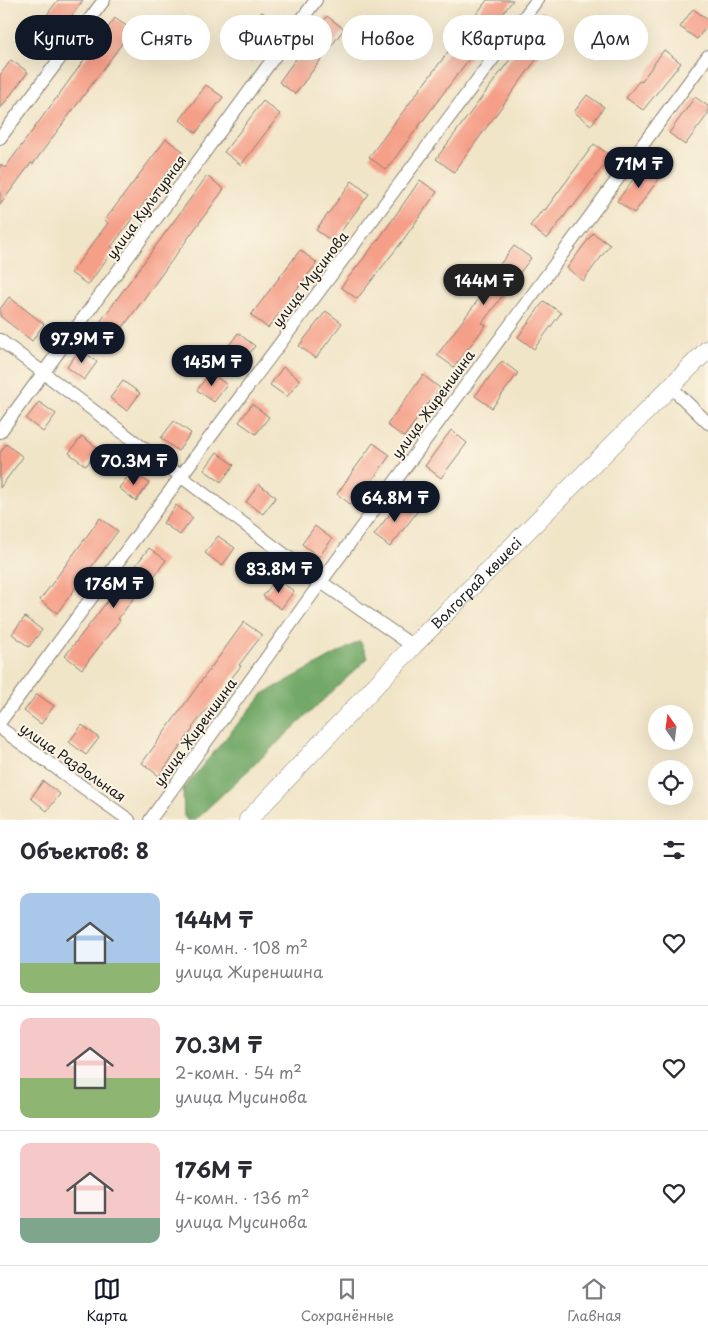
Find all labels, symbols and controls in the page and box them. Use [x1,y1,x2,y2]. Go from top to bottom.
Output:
chip: Купить [15,15,112,60]
chip: Снять [122,15,210,60]
chip: Фильтры [220,15,332,60]
chip: Новое [342,15,433,60]
chip: Квартира [443,15,564,60]
chip: Дом [574,15,648,60]
pin: 71M ₸ [604,146,674,189]
street label: улица Культурная [101,151,191,263]
text: 71M ₸ [615,151,663,175]
street label: улица Мусинова [267,226,353,331]
pin: 144M ₸ [443,264,525,306]
text: 144M ₸ [454,268,514,292]
pin: 97.9M ₸ [36,322,128,364]
text: 97.9M ₸ [51,326,113,350]
pin: 145M ₸ [171,344,253,387]
street label: улица Жиреншина [386,345,480,463]
text: 145M ₸ [183,349,241,373]
pin: 70.3M ₸ [88,444,180,486]
text: 70.3M ₸ [101,448,167,472]
pin: 64.8M ₸ [349,480,441,523]
text: 64.8M ₸ [362,485,428,509]
street label: Волгоград көшесі [426,532,526,633]
pin: 83.8M ₸ [233,552,325,594]
text: 83.8M ₸ [246,556,312,580]
pin: 176M ₸ [73,566,155,609]
text: 176M ₸ [85,571,143,595]
street label: улица Жиреншина [148,673,242,791]
north arrow [648,705,692,750]
map controls [648,705,693,805]
street label: улица Раздольная [16,717,130,807]
button: locate [648,760,693,805]
text: Объектов: 8 [20,834,149,866]
icon: filters [660,836,688,864]
text: 144M ₸ [175,903,253,935]
icon: home [60,913,120,973]
icon: heart [660,929,688,957]
text: 4-комн. · 108 m² [175,935,308,959]
text: улица Жиреншина [175,959,323,983]
text: 70.3M ₸ [175,1028,262,1060]
icon: home [60,1038,120,1098]
icon: heart [660,1054,688,1082]
text: 2-комн. · 54 m² [175,1060,302,1084]
text: улица Мусинова [175,1084,307,1108]
text: 176M ₸ [175,1153,252,1185]
icon: home [60,1163,120,1223]
icon: heart [660,1179,688,1207]
text: 4-комн. · 136 m² [175,1185,309,1209]
text: улица Мусинова [175,1209,307,1233]
tab: Карта [87,1275,128,1326]
tab: Сохранённые [301,1275,394,1326]
tab: Главная [567,1275,621,1326]

